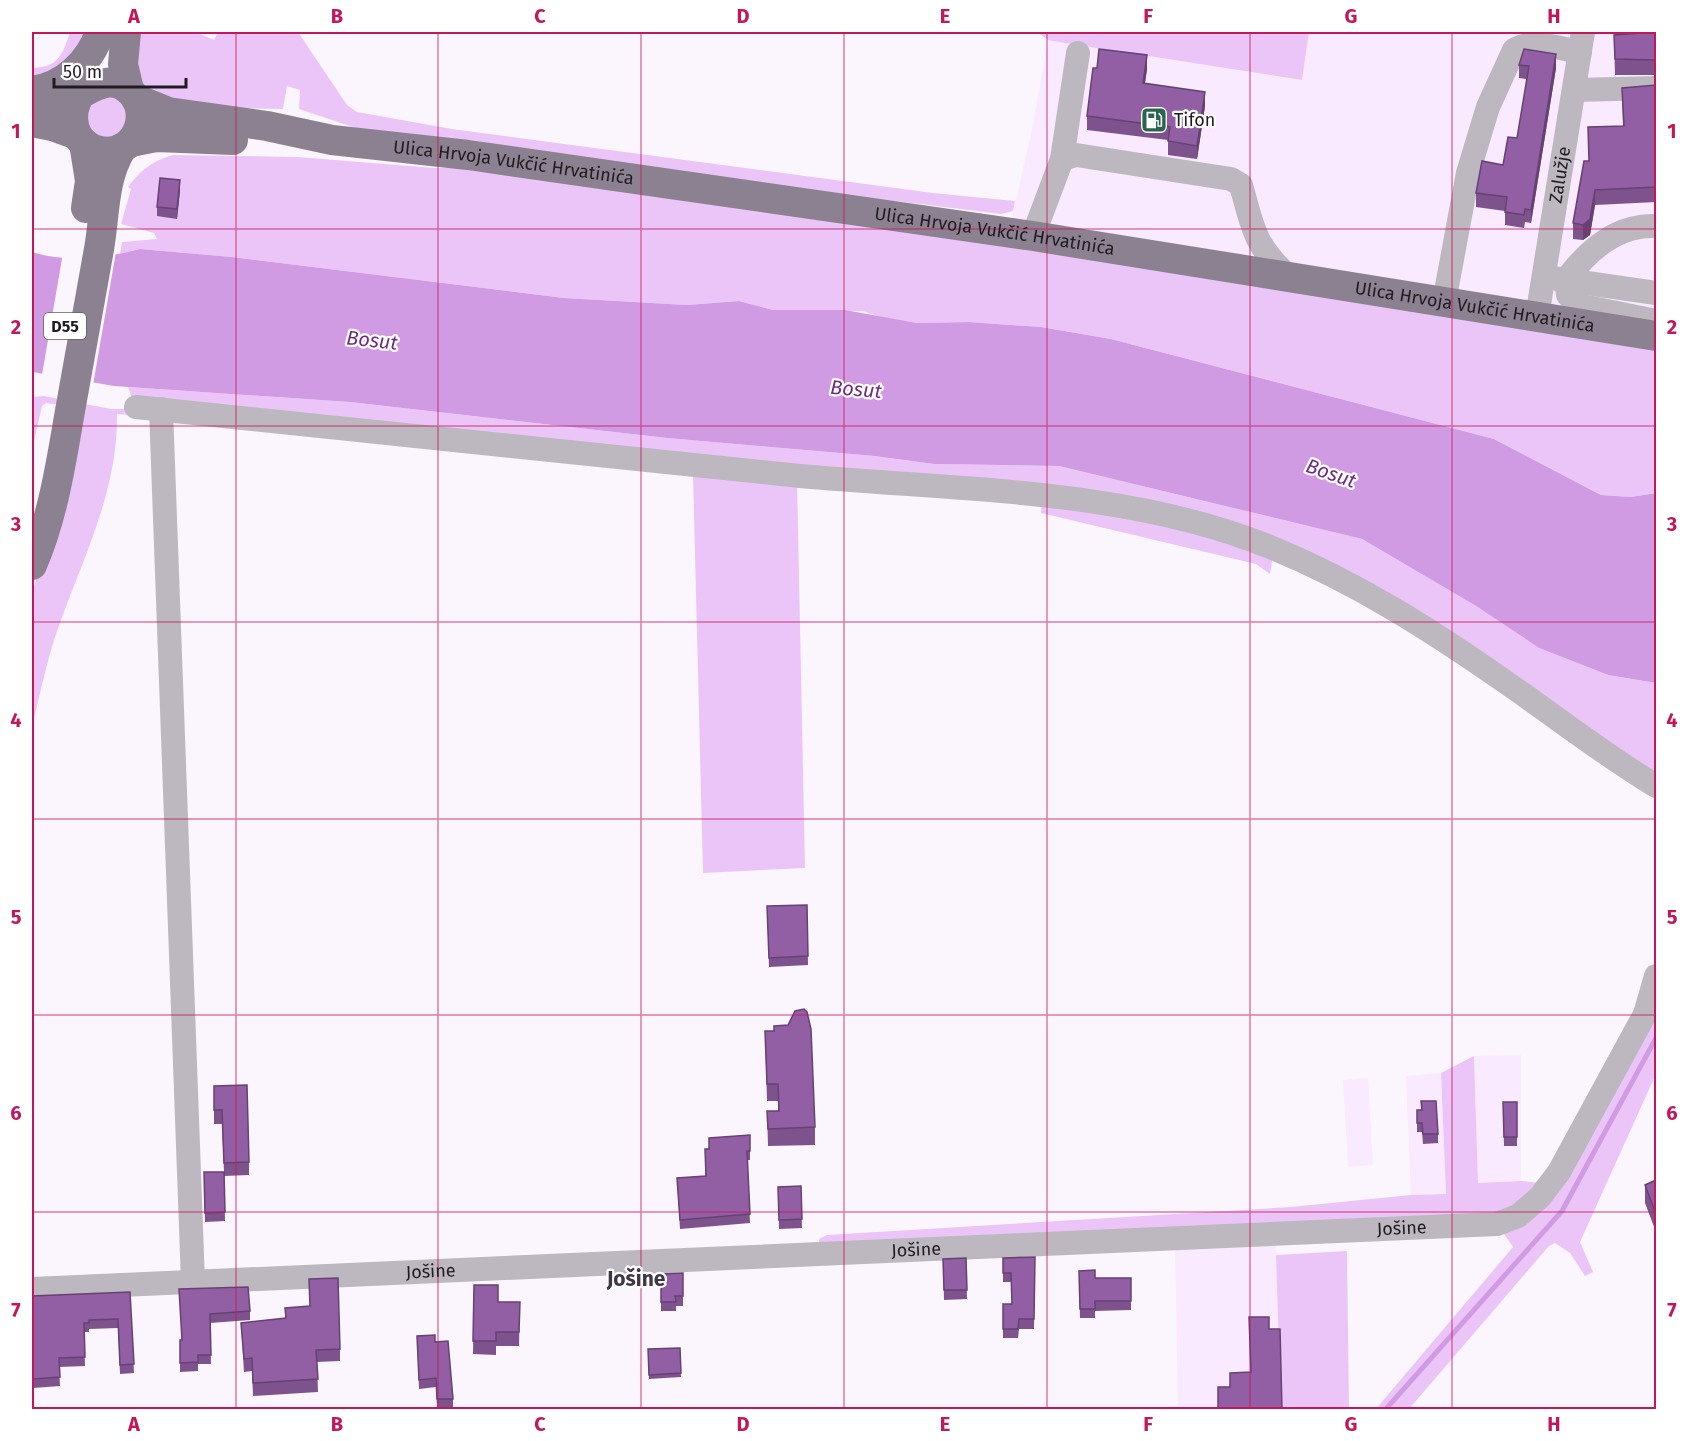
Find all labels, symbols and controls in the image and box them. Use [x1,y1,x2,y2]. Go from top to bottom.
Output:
text: A [127,4,141,28]
text: B [331,4,343,28]
text: C [534,4,546,28]
text: D [736,4,750,28]
text: E [940,4,950,28]
text: F [1143,4,1153,28]
text: G [1345,4,1357,28]
text: H [1547,4,1561,28]
scale bar [54,51,186,89]
text: 50 m [63,61,102,83]
fuel station icon: Tifon [1139,105,1169,135]
place label: Tifon [1174,109,1215,131]
text: 1 [11,119,21,143]
text: 1 [1667,119,1677,143]
street label: Ulica Hrvoja Vukčić Hrvatinića [392,136,635,190]
street label: Zalužje [1545,145,1575,205]
street label: Ulica Hrvoja Vukčić Hrvatinića [873,202,1116,260]
street label: Ulica Hrvoja Vukčić Hrvatinića [1353,277,1596,337]
road number: D55 [44,313,86,339]
text: 2 [11,315,21,339]
text: 2 [1667,315,1677,339]
water label: Bosut [345,325,400,355]
water label: Bosut [829,375,884,403]
water label: Bosut [1303,453,1360,493]
text: 3 [10,512,21,536]
text: 3 [1666,512,1677,536]
text: 4 [10,708,22,732]
text: 4 [1666,708,1678,732]
text: 5 [11,905,22,929]
text: 5 [1667,905,1678,929]
text: 6 [10,1101,22,1125]
text: 6 [1666,1101,1678,1125]
street label: Jošine [1376,1216,1427,1240]
street label: Jošine [891,1238,942,1262]
street label: Jošine [405,1259,456,1283]
district label: Jošine [606,1266,666,1292]
text: 7 [11,1298,21,1322]
text: 7 [1667,1298,1677,1322]
text: A [127,1412,141,1436]
text: B [331,1412,343,1436]
text: C [534,1412,546,1436]
text: D [736,1412,750,1436]
text: E [940,1412,950,1436]
text: F [1143,1412,1153,1436]
text: G [1345,1412,1357,1436]
text: H [1547,1412,1561,1436]

